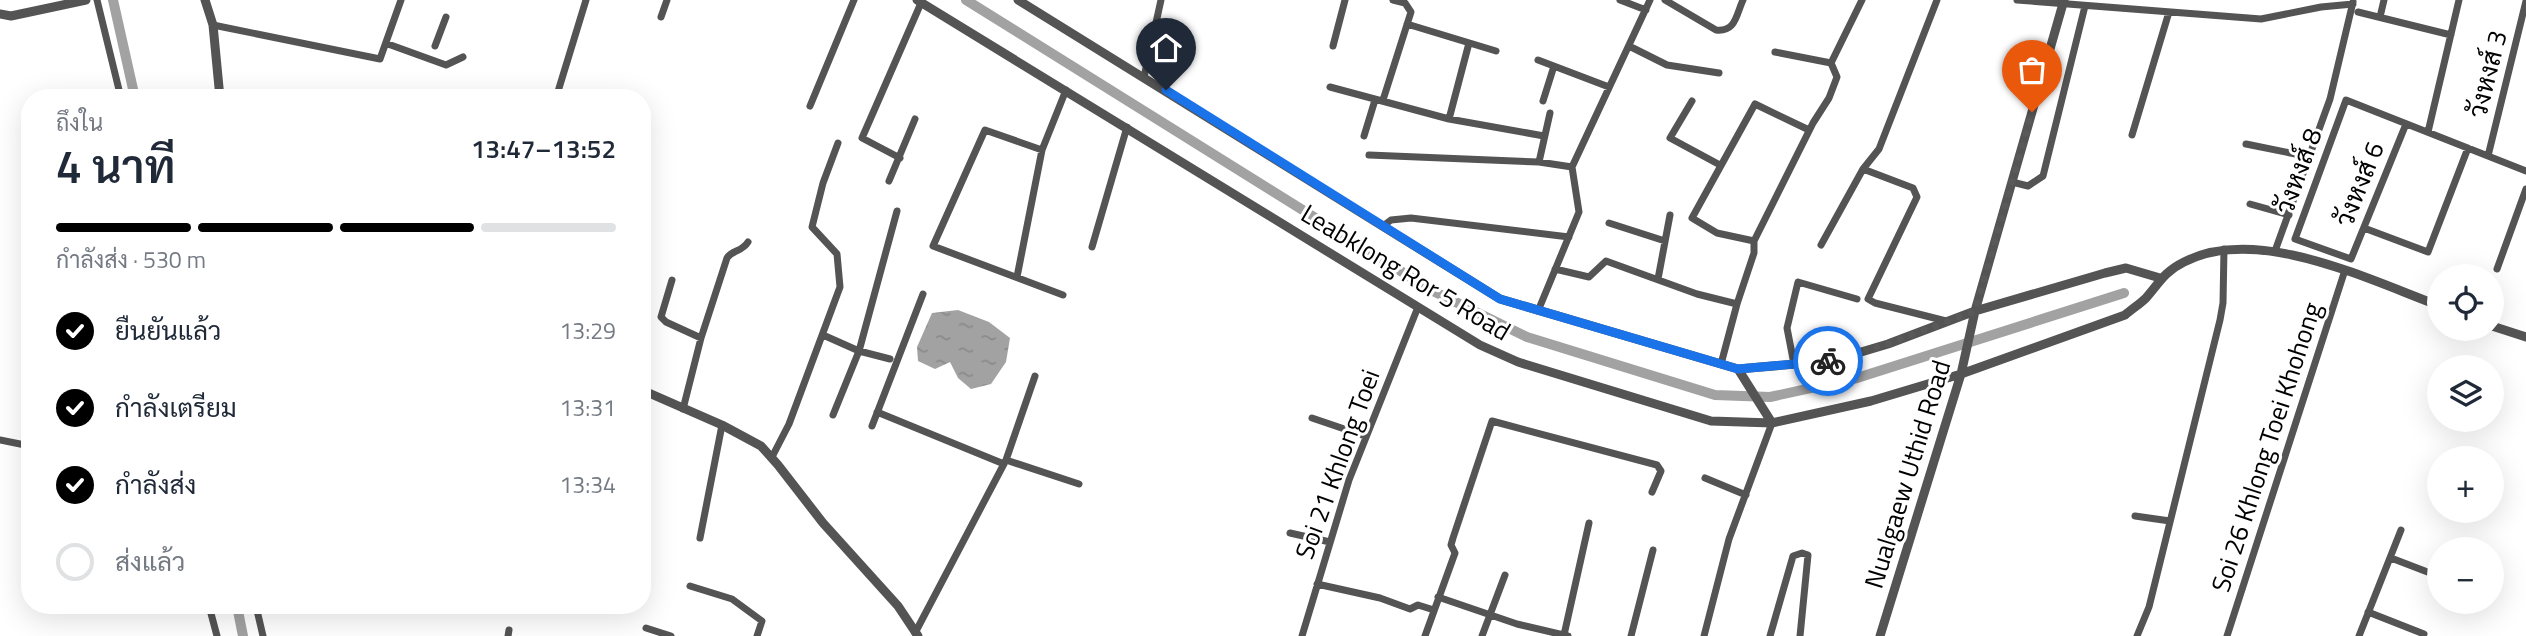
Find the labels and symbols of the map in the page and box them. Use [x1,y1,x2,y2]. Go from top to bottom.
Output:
pin [1136,18,1196,90]
street label: วังหงส์ 3 [2457,26,2517,122]
pin [2002,40,2062,112]
street label: วังหงส์ 8 [2264,123,2332,219]
street label: วังหงส์ 6 [2324,136,2394,232]
street label: Leabklong Ror 5 Road [1294,194,1518,350]
street label: Soi 26 Khlong Toei Khohong [2201,297,2331,597]
courier [1793,326,1863,396]
street label: Nualgaew Uthid Road [1854,355,1960,593]
street label: Soi 21 Khlong Toei [1285,364,1389,564]

